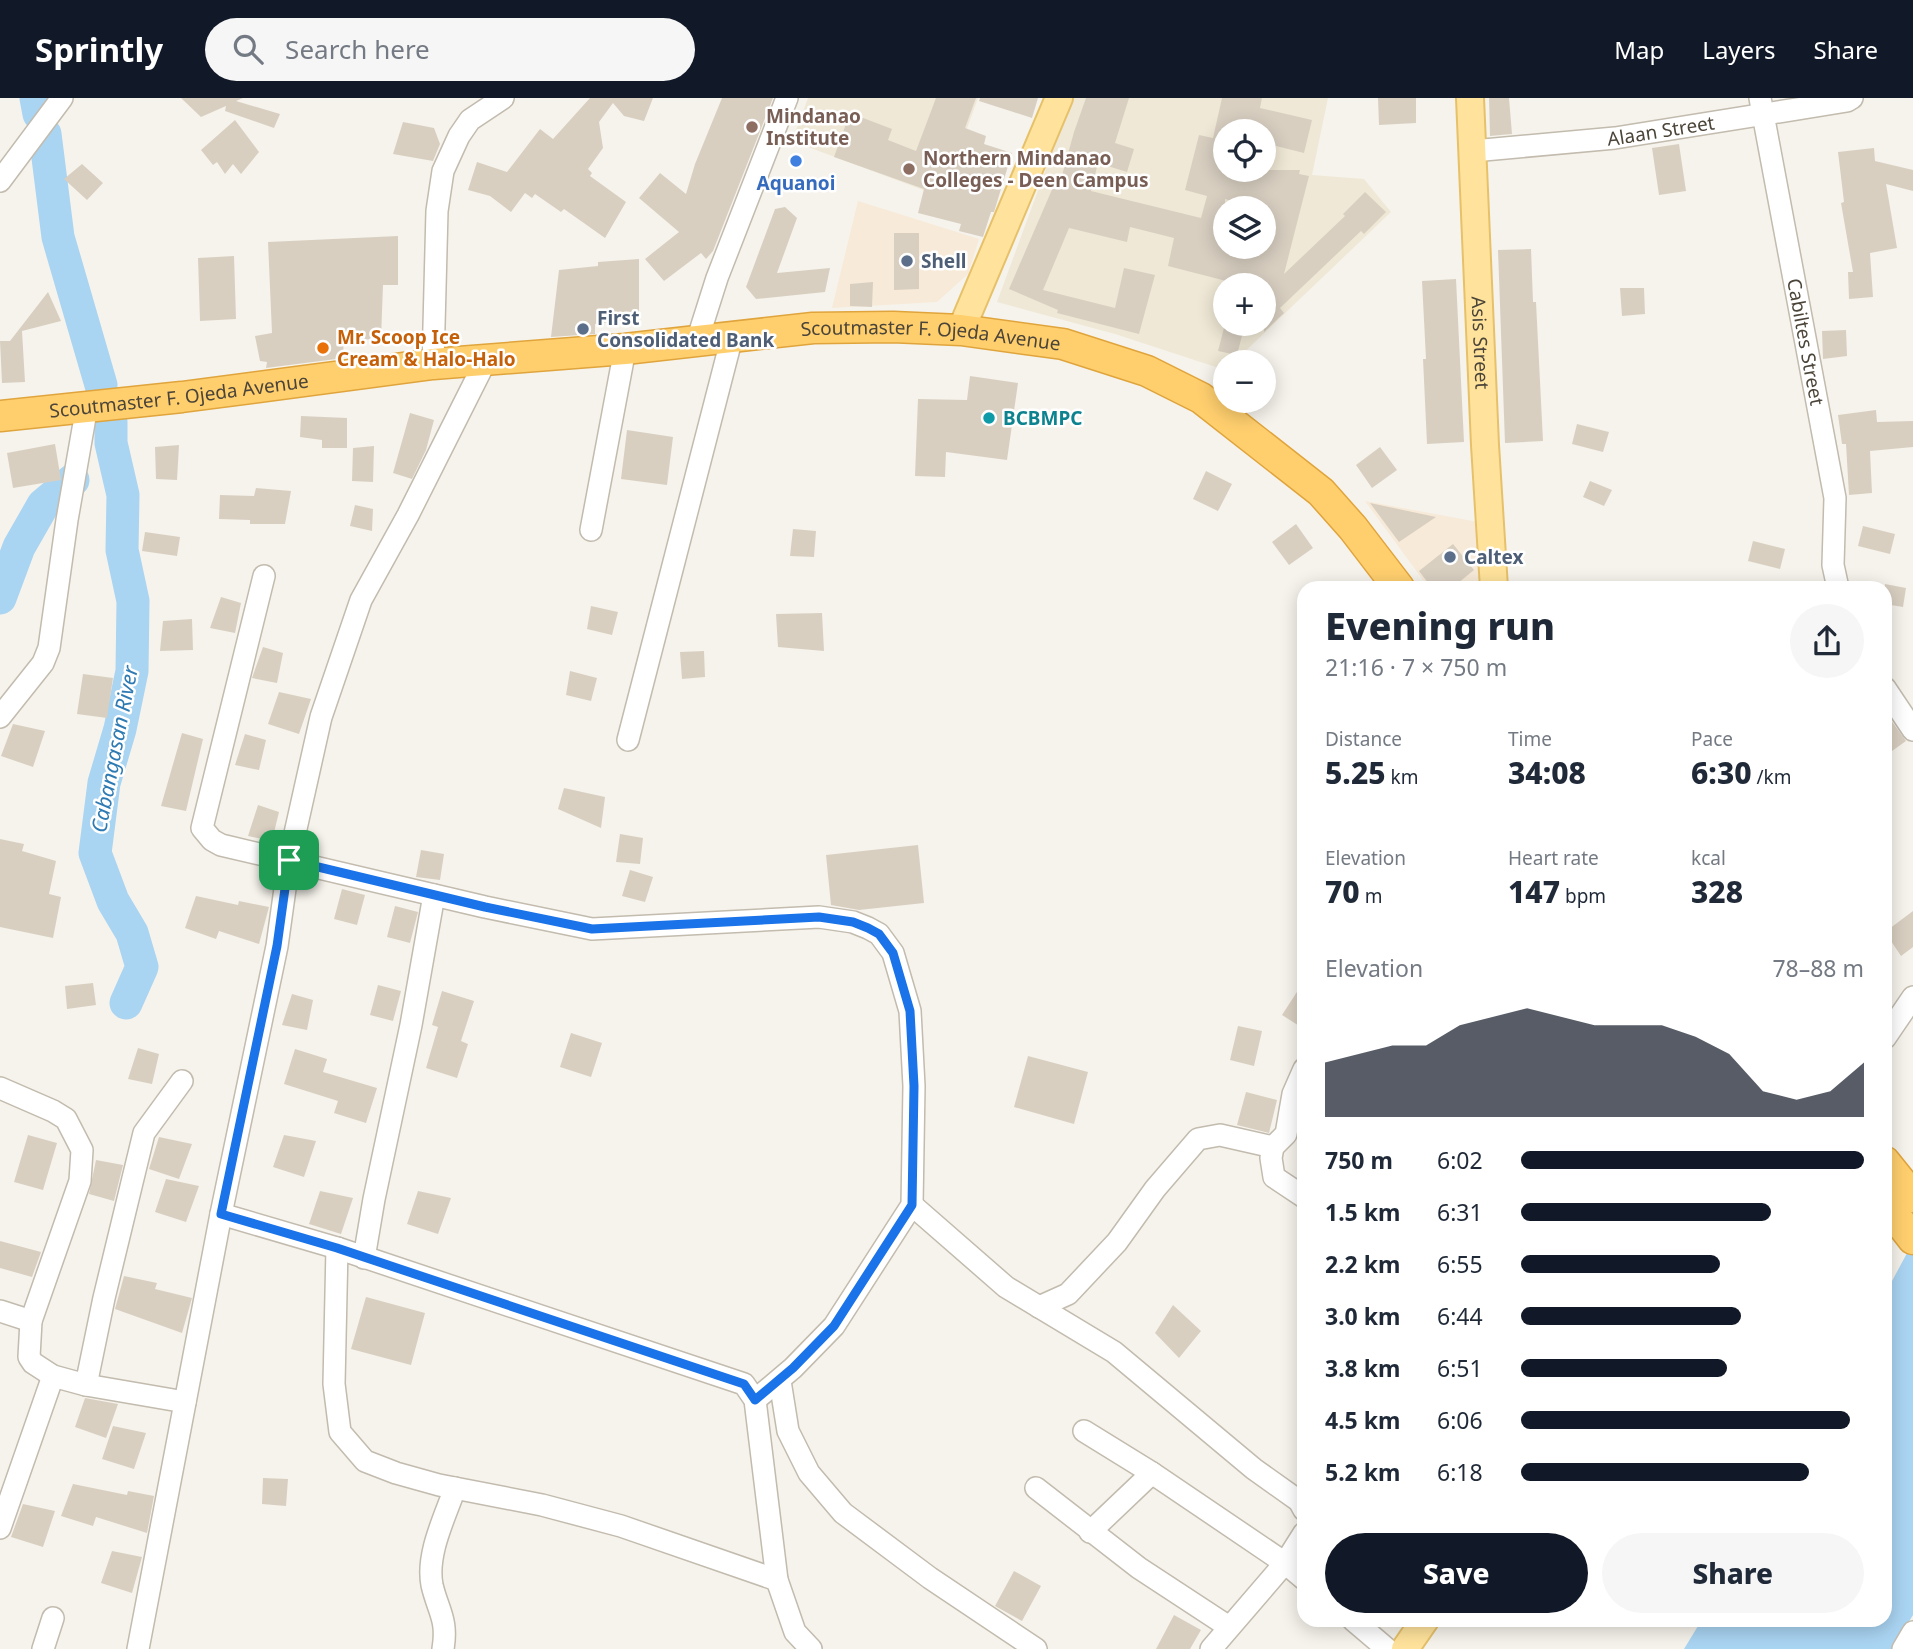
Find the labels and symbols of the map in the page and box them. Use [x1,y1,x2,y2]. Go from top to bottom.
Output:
place label: Mindanao Institute [766,103,861,151]
street label: Alaan Street [1606,109,1716,152]
marker: Mindanao Institute [744,119,760,135]
place label: Northern Mindanao Colleges - Deen Campus [923,145,1148,193]
marker: Aquanoi [788,153,804,169]
marker: Northern Mindanao Colleges - Deen Campus [901,161,917,177]
place label: Aquanoi [757,170,835,196]
place label: Shell [921,248,967,274]
marker: Shell [899,253,915,269]
street label: Cabiltes Street [1781,276,1830,408]
street label: Asis Street [1466,296,1496,390]
place label: First Consolidated Bank [597,305,774,353]
street label: Scoutmaster F. Ojeda Avenue [799,314,1062,357]
marker: First Consolidated Bank [575,321,591,337]
place label: Mr. Scoop Ice Cream & Halo-Halo [337,324,516,372]
marker: Mr. Scoop Ice Cream & Halo-Halo [315,340,331,356]
street label: Scoutmaster F. Ojeda Avenue [48,367,310,424]
place label: BCBMPC [1003,405,1082,431]
marker: BCBMPC [981,410,997,426]
place label: Caltex [1464,544,1523,570]
marker: Caltex [1442,549,1458,565]
water label: Cabangasan River [84,662,144,835]
pin [259,830,319,890]

